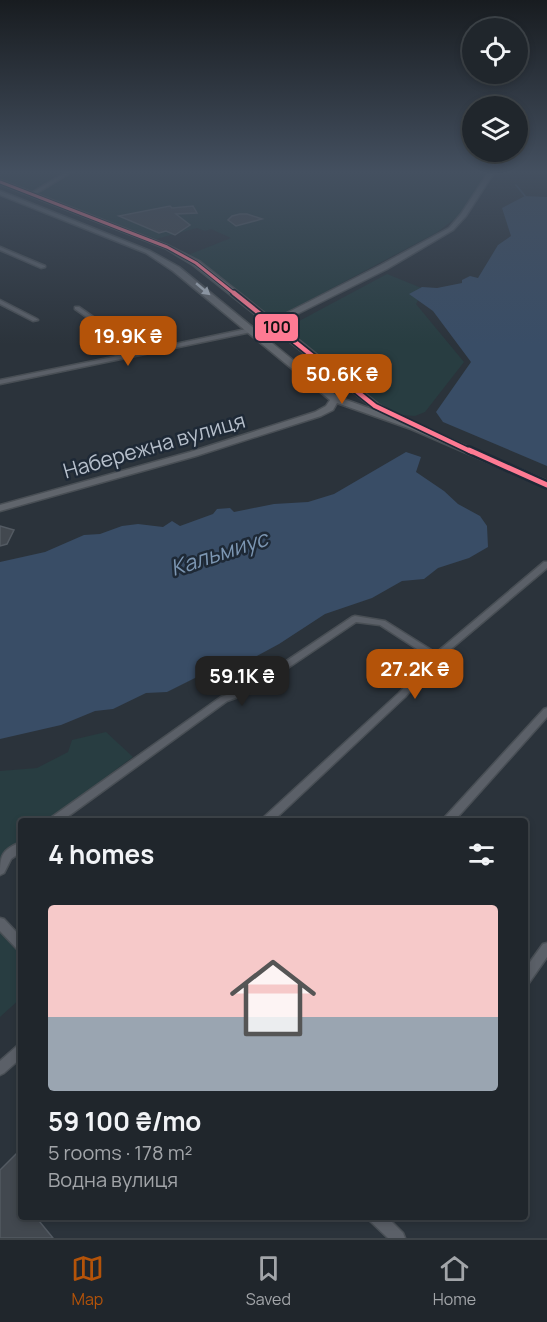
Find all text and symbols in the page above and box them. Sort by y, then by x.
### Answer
map controls [462,18,528,162]
button: locate [462,18,528,84]
button: layers [462,96,528,162]
one-way arrow [195,283,211,296]
line badge: 100 [254,313,299,342]
pin: 19.9K ₴ [73,316,183,367]
text: 100 [263,316,291,338]
text: 19.9K ₴ [94,322,162,349]
pin: 50.6K ₴ [287,354,397,405]
text: 50.6K ₴ [306,360,378,387]
street label: Набережна вулиця [60,406,248,484]
water label: Кальмиус [166,523,273,583]
pin: 27.2K ₴ [360,649,470,700]
text: 27.2K ₴ [380,655,450,682]
pin: 59.1K ₴ [187,656,297,707]
text: 59.1K ₴ [209,662,275,689]
text: 4 homes [48,836,154,872]
icon: filters [465,838,498,871]
icon: home [219,944,327,1052]
text: 59 100 ₴/mo [48,1103,201,1139]
text: 5 rooms · 178 m² [48,1139,193,1166]
text: Водна вулиця [48,1166,178,1193]
tab: Map [71,1252,104,1310]
tab: Saved [246,1252,291,1310]
tab: Home [433,1252,476,1310]

